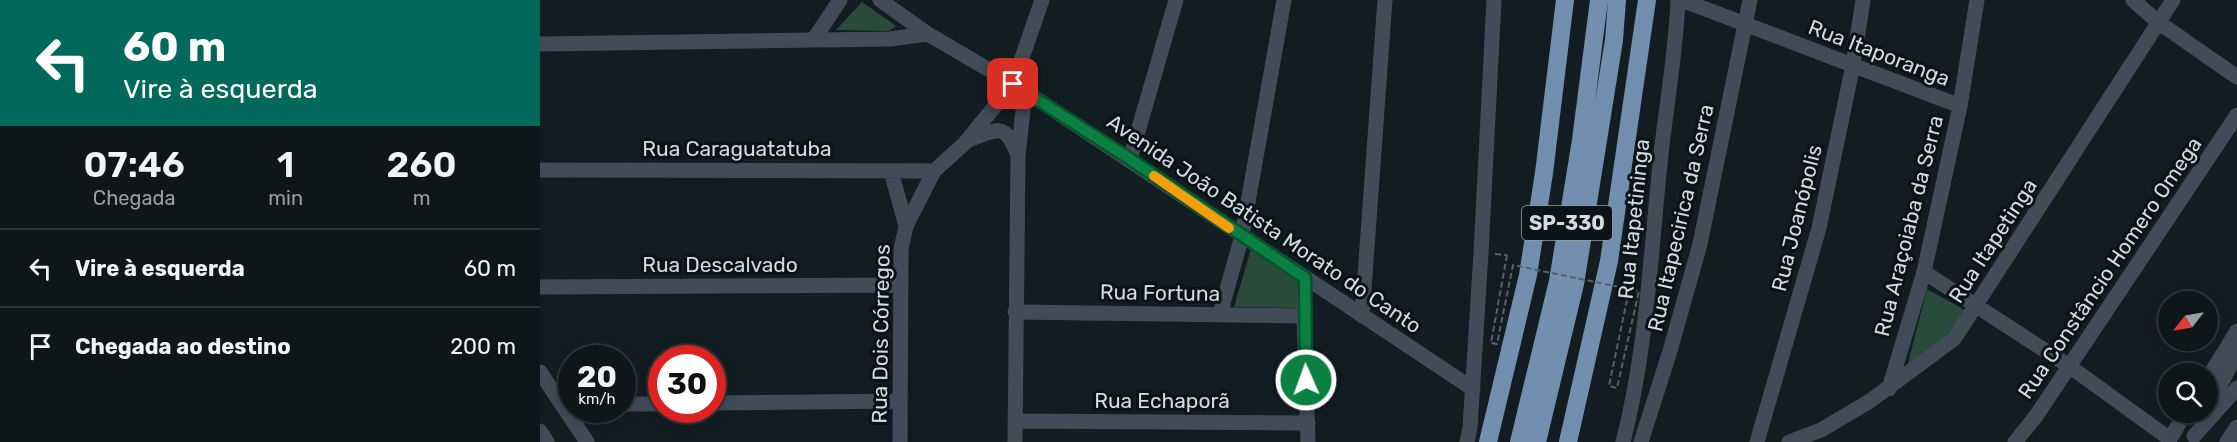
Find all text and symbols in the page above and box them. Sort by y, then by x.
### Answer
street label: Rua Itaporanga [1805,14,1953,91]
text: 60 m [123,22,226,72]
icon: left [24,24,102,102]
pin [987,58,1038,109]
icon: arrive [996,67,1029,100]
text: Vire à esquerda [123,73,318,105]
street label: Rua Itapecirica da Serra [1642,102,1719,334]
street label: Avenida João Batista Morato do Canto [1102,109,1426,338]
street label: Rua Araçoiaba da Serra [1869,113,1948,339]
street label: Rua Constâncio Homero Omega [2012,132,2207,403]
street label: Rua Caraguatatuba [642,136,832,161]
street label: Rua Itapetininga [1613,138,1654,300]
street label: Rua Joanópolis [1766,142,1827,294]
text: 07:46 [84,143,185,186]
text: 1 [277,143,294,186]
text: 260 [387,143,456,186]
street label: Rua Itapetinga [1943,174,2042,308]
text: Chegada [93,186,175,210]
text: min [268,186,303,210]
text: m [413,186,430,210]
road number: SP-330 [1522,206,1612,240]
street label: Rua Dois Córregos [866,244,895,424]
icon: left [24,252,57,285]
street label: Rua Descalvado [642,252,798,277]
text: Vire à esquerda [75,255,245,282]
text: 60 m [464,255,516,282]
street label: Rua Fortuna [1100,279,1220,306]
north arrow [2158,291,2218,351]
map controls [2158,291,2218,423]
icon: arrive [24,330,57,363]
text: Chegada ao destino [75,333,291,360]
text: 200 m [450,333,516,360]
speed limit sign: 30 [648,345,726,423]
position arrow [1274,348,1338,412]
text: 20 [577,359,617,395]
button: search [2158,363,2218,423]
street label: Rua Echaporã [1094,388,1230,413]
text: km/h [578,390,616,408]

